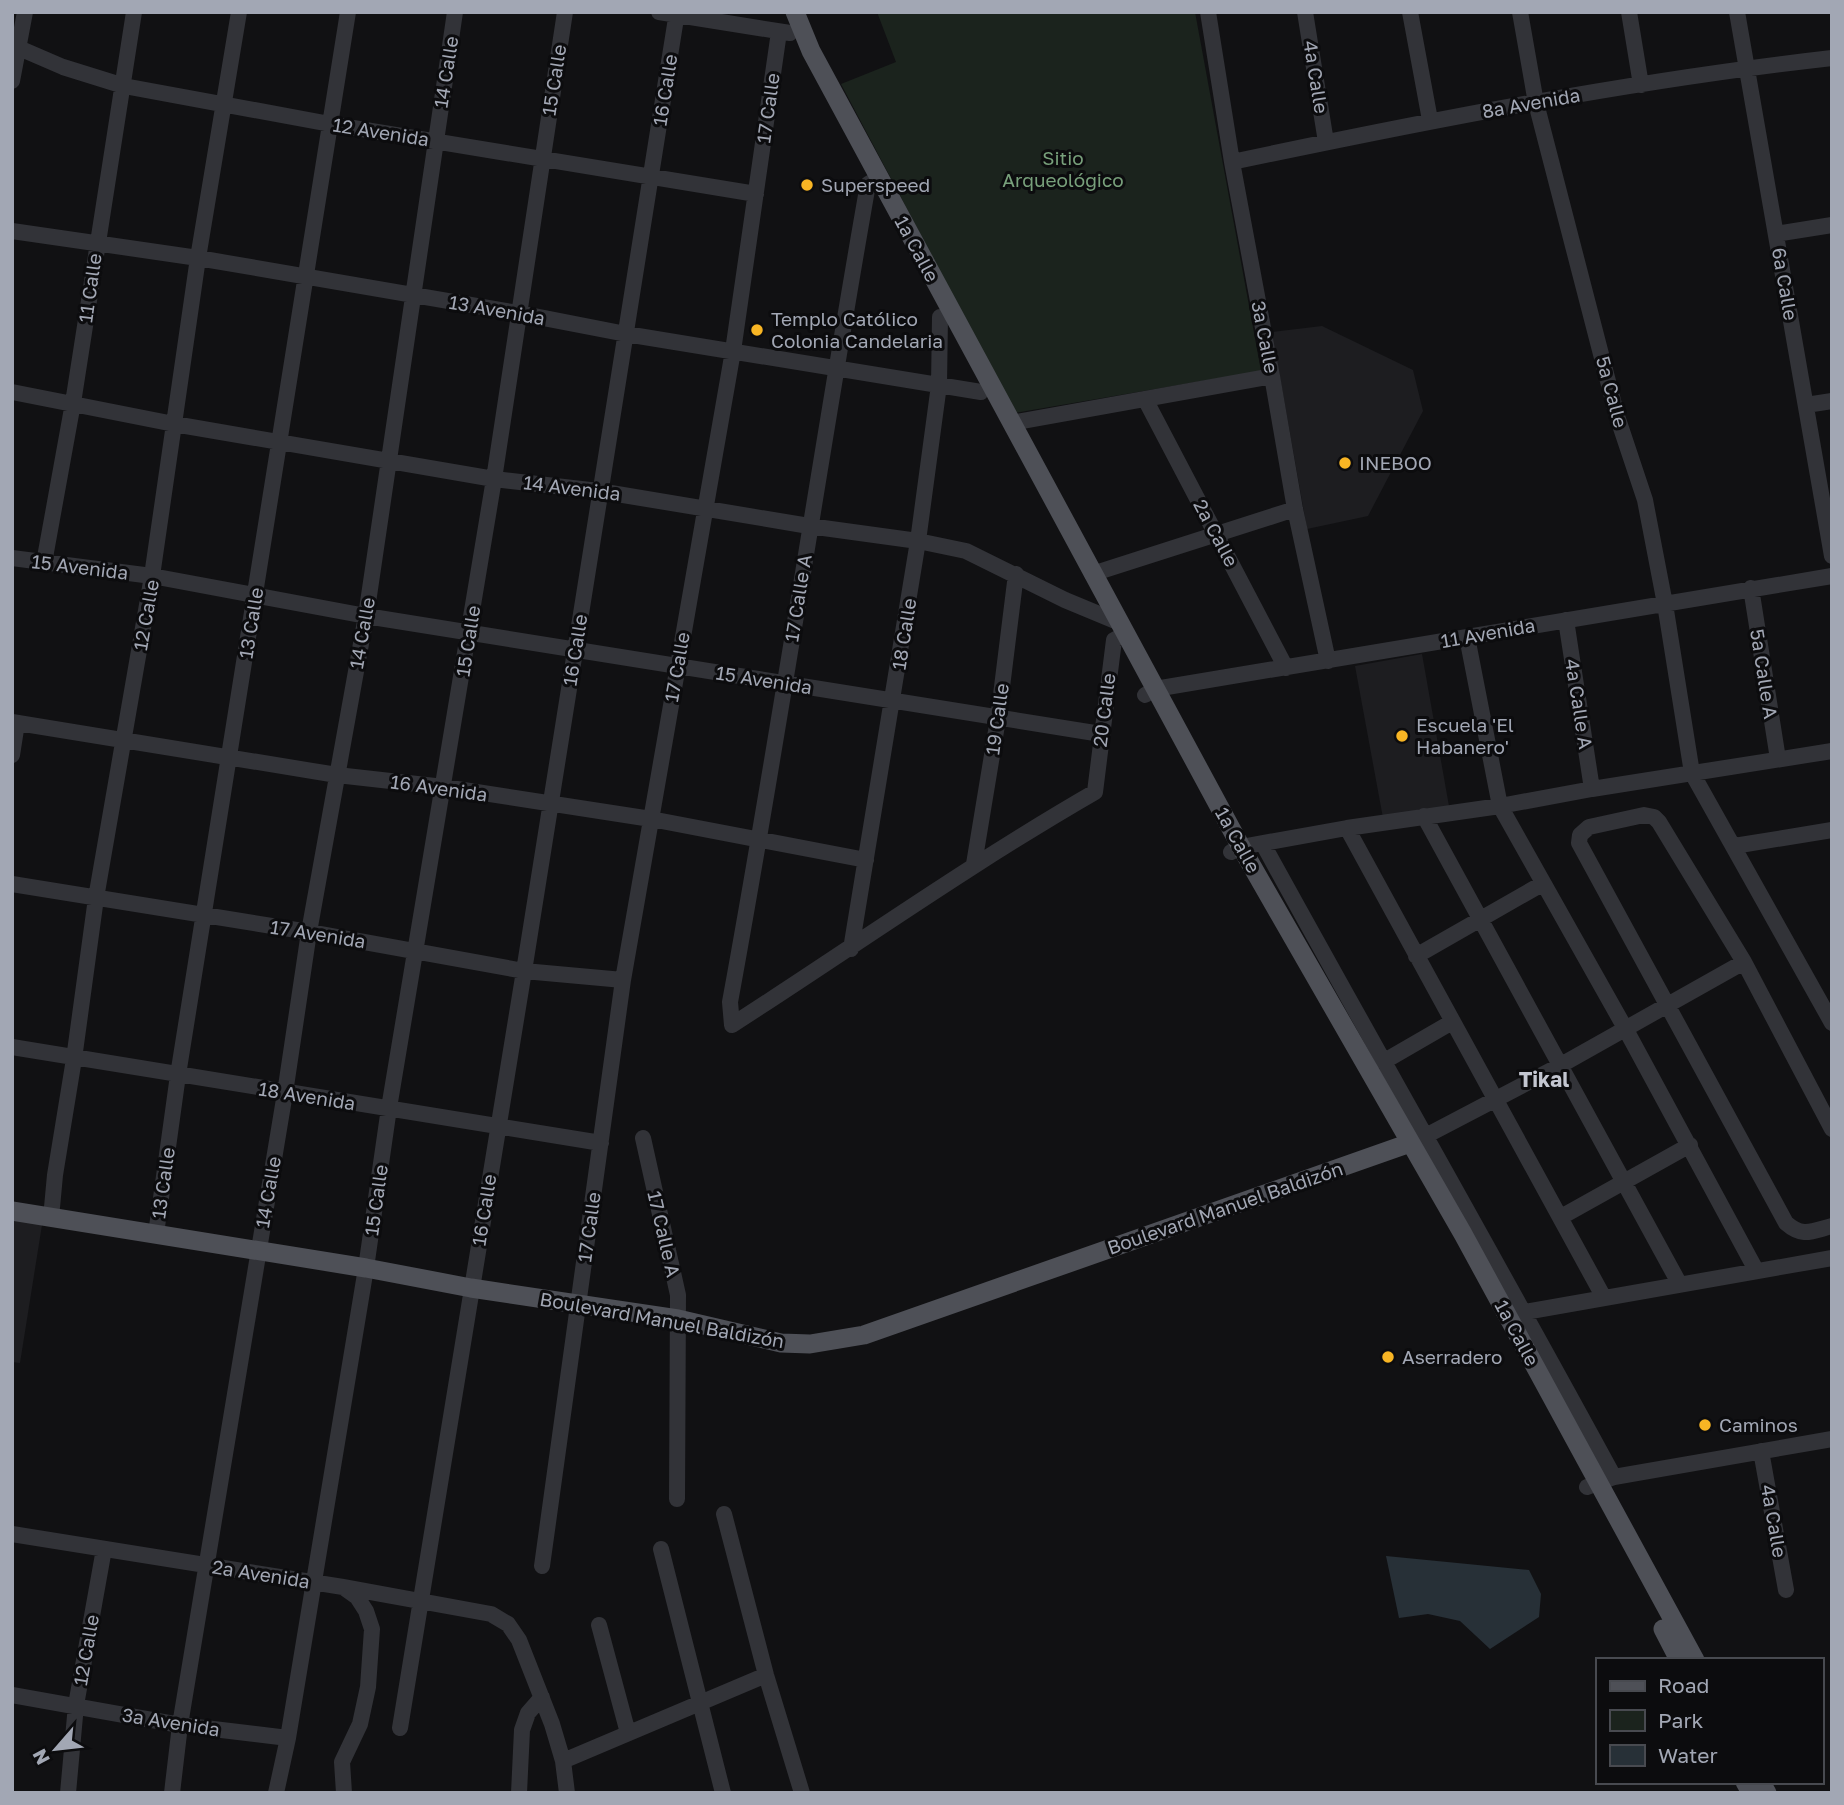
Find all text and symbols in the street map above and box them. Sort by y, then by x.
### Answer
street label: 14 Calle [429,34,463,109]
street label: 4a Calle [1299,39,1334,115]
street label: 15 Calle [537,43,570,117]
street label: 16 Calle [648,53,682,127]
street label: 17 Calle [751,71,784,145]
street label: 8a Avenida [1480,83,1582,122]
street label: 12 Avenida [331,113,431,150]
park label: Sitio Arqueológico [1002,146,1124,191]
place label: Superspeed [821,173,930,196]
marker: Superspeed [799,177,815,193]
street label: 1a Calle [891,212,944,286]
street label: 6a Calle [1768,246,1803,322]
street label: 11 Calle [73,252,106,324]
street label: 13 Avenida [447,290,547,329]
street label: 3a Calle [1247,299,1284,375]
place label: Templo Católico Colonia Candelaria [771,307,943,352]
marker: Templo Católico Colonia Candelaria [749,322,765,338]
street label: 5a Calle [1592,354,1633,430]
place label: INEBOO [1359,451,1432,474]
marker: INEBOO [1337,455,1353,471]
street label: 14 Avenida [522,470,622,505]
street label: 2a Calle [1189,495,1244,570]
street label: 15 Avenida [30,549,130,584]
street label: 17 Calle A [779,552,816,643]
street label: 12 Calle [128,578,163,652]
street label: 13 Calle [234,586,267,660]
street label: 14 Calle [344,595,379,670]
street label: 18 Calle [887,596,921,671]
street label: 15 Calle [451,604,484,678]
street label: 16 Calle [558,613,592,687]
street label: 11 Avenida [1439,613,1537,652]
street label: 5a Calle A [1746,627,1783,721]
street label: 17 Calle [659,630,694,704]
street label: 4a Calle A [1561,657,1598,751]
street label: 15 Avenida [714,661,814,698]
street label: 20 Calle [1088,672,1119,748]
street label: 19 Calle [980,682,1013,756]
place label: Escuela 'El Habanero' [1416,713,1514,758]
marker: Escuela 'El Habanero' [1394,728,1410,744]
street label: 16 Avenida [389,769,489,806]
street label: 1a Calle [1211,803,1266,877]
street label: 17 Avenida [269,915,367,952]
district label: Tikal [1519,1066,1569,1092]
street label: 18 Avenida [257,1077,357,1115]
street label: 13 Calle [146,1146,179,1220]
street label: 14 Calle [250,1154,285,1229]
street label: Boulevard Manuel Baldizón [1104,1156,1346,1259]
street label: 15 Calle [359,1163,392,1237]
street label: 16 Calle [467,1173,501,1247]
street label: 17 Calle A [643,1188,686,1280]
street label: 17 Calle [572,1190,605,1264]
street label: Boulevard Manuel Baldizón [538,1287,786,1352]
street label: 1a Calle [1491,1296,1544,1370]
place label: Aserradero [1402,1345,1502,1368]
marker: Aserradero [1380,1349,1396,1365]
place label: Caminos [1719,1413,1798,1436]
marker: Caminos [1697,1417,1713,1433]
street label: 4a Calle [1757,1483,1792,1559]
street label: 2a Avenida [211,1554,312,1593]
street label: 12 Calle [68,1613,103,1687]
legend [1596,1658,1823,1784]
text: Road [1658,1672,1709,1698]
street label: 3a Avenida [121,1702,222,1741]
text: Park [1658,1707,1704,1733]
north arrow [21,1714,91,1784]
text: Water [1658,1742,1718,1768]
text: N [27,1745,54,1769]

